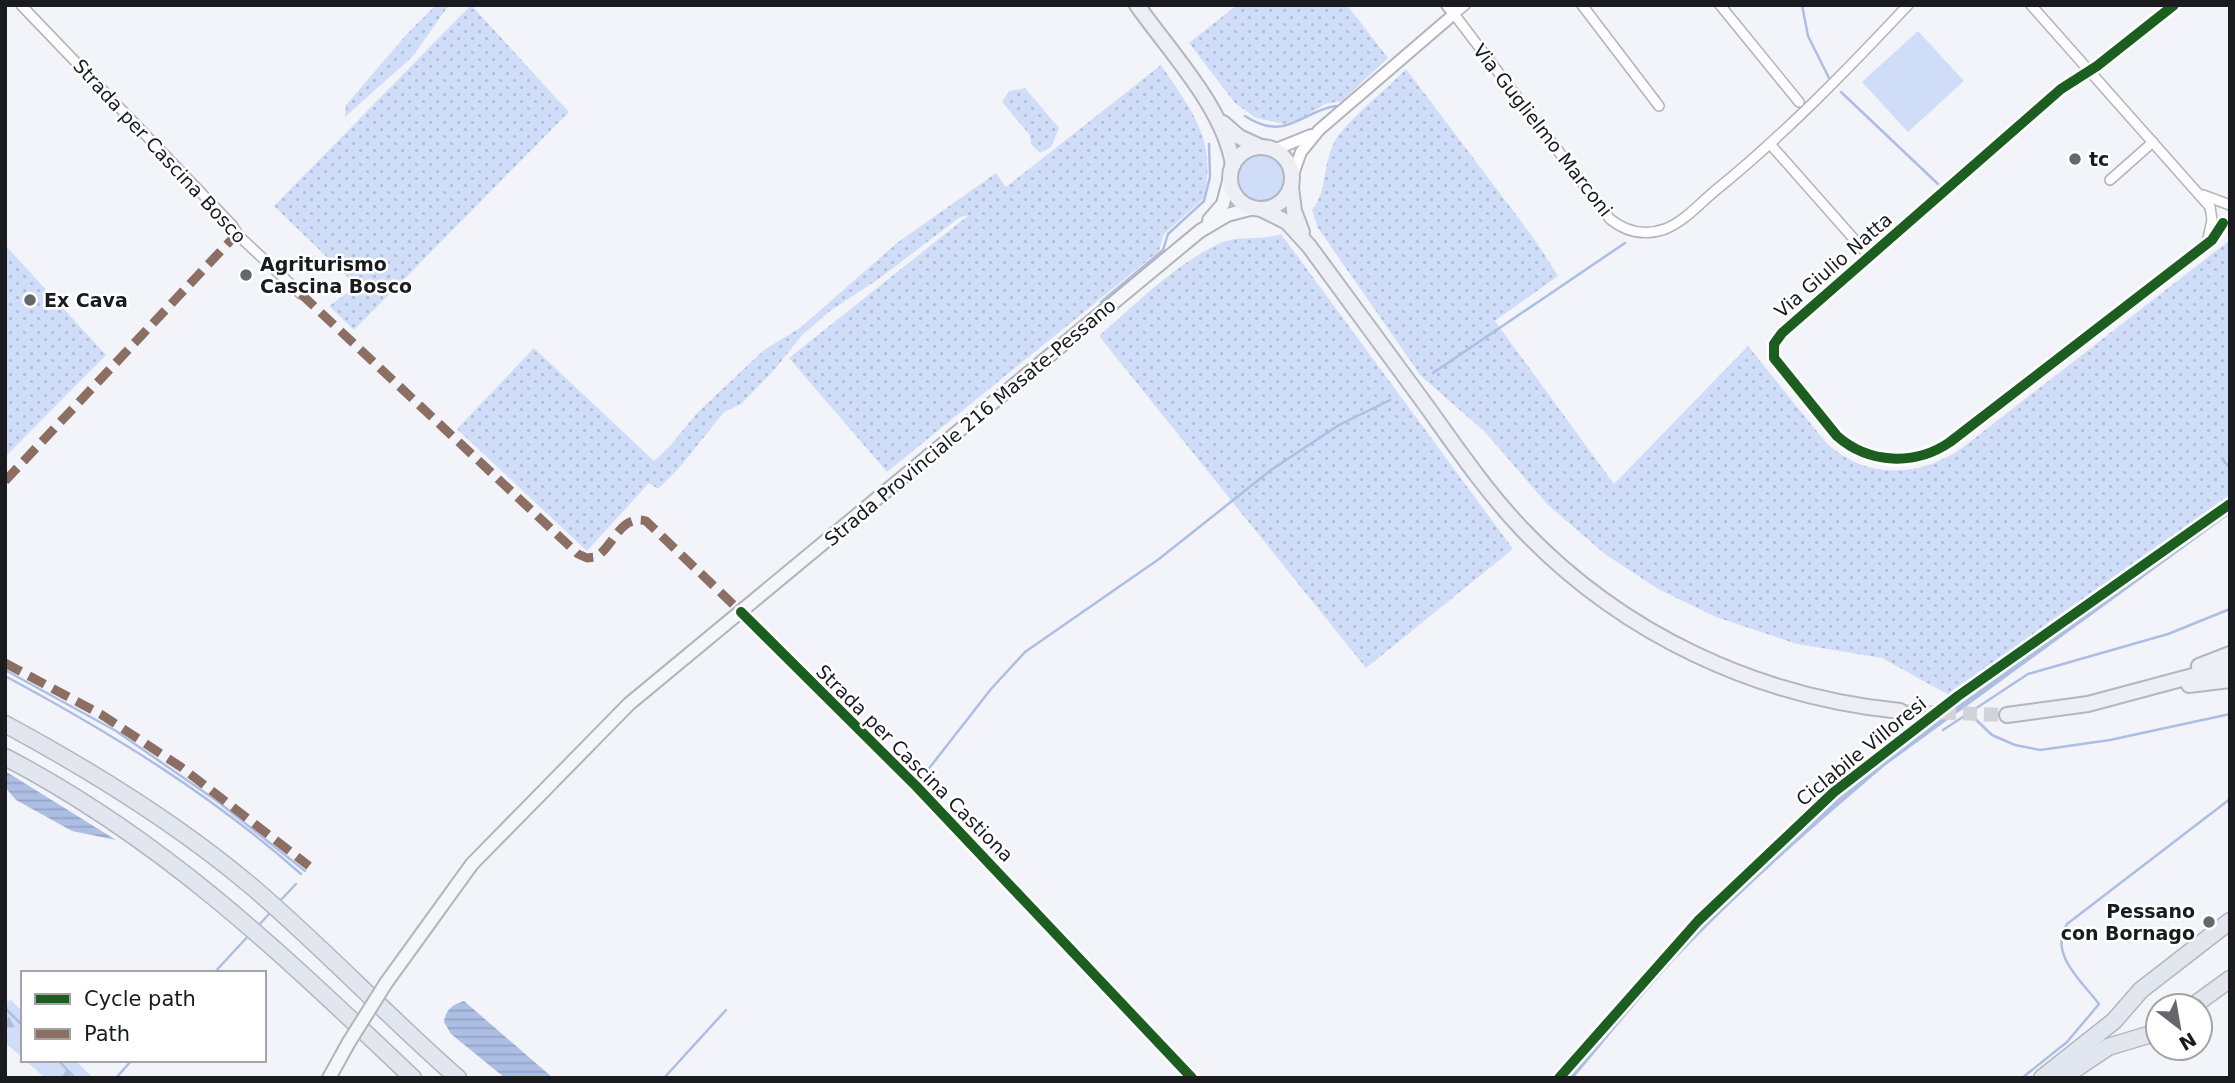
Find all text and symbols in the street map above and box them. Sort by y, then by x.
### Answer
street label: Via Guglielmo Marconi [1469,39,1617,221]
street label: Strada per Cascina Bosco [69,55,251,247]
place label: tc [2089,148,2109,170]
marker: tc [2067,151,2083,167]
street label: Via Giulio Natta [1770,208,1896,322]
place label: Agriturismo Cascina Bosco [260,253,412,297]
marker: Agriturismo Cascina Bosco [238,267,254,283]
place label: Ex Cava [44,289,128,311]
marker: Ex Cava [22,292,38,308]
street label: Strada Provinciale 216 Masate-Pessano [820,294,1120,550]
street label: Strada per Cascina Castiona [812,660,1018,866]
street label: Ciclabile Villoresi [1792,692,1930,810]
place label: Pessano con Bornago [2061,900,2195,944]
marker: Pessano con Bornago [2201,914,2217,930]
legend [21,971,266,1062]
text: Cycle path [84,987,196,1011]
north arrow [2144,992,2214,1062]
text: Path [84,1022,130,1046]
text: N [2175,1028,2200,1055]

